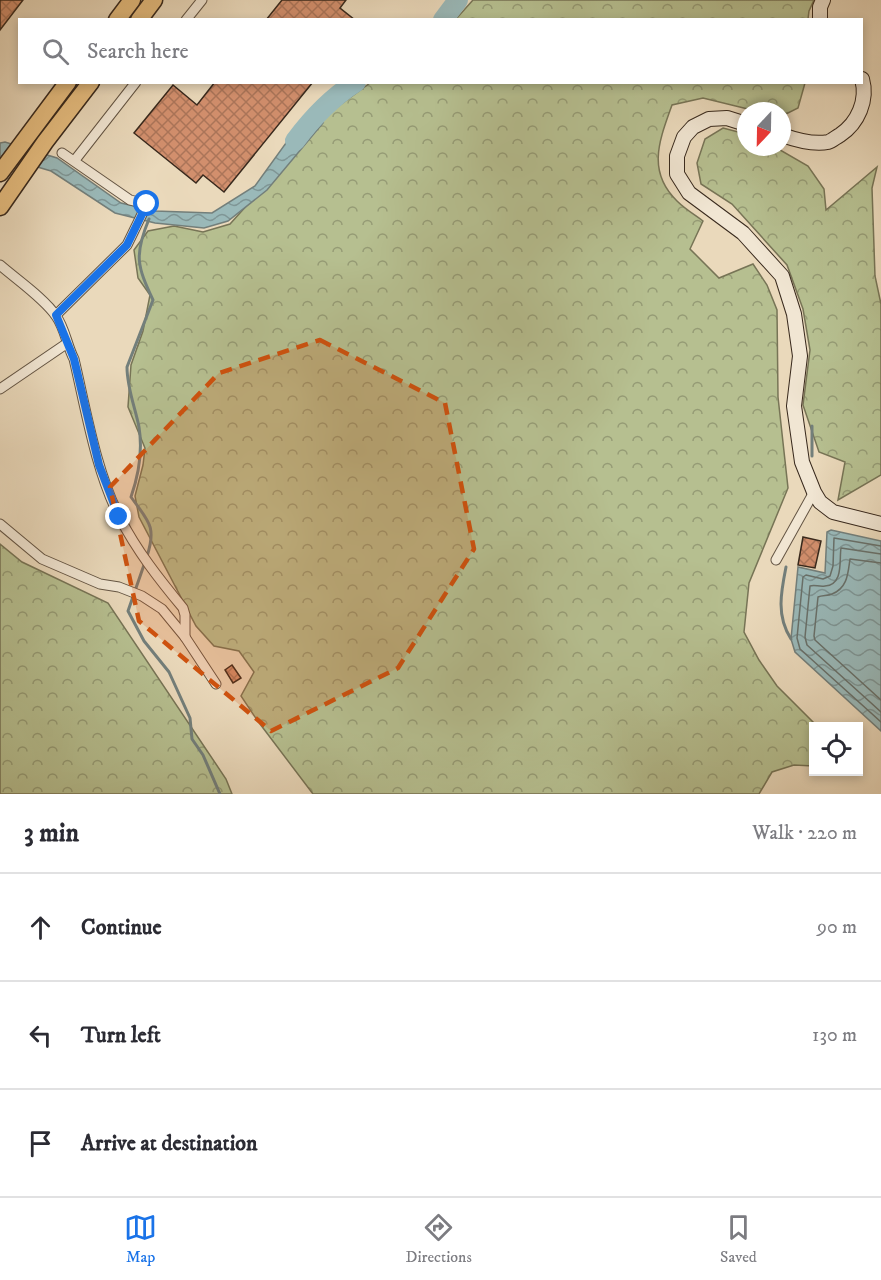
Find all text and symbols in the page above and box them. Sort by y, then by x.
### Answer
search box [18,18,863,84]
icon: search [39,35,72,68]
text: Search here [87,38,189,65]
north arrow [737,102,791,156]
route start [133,190,159,216]
route end [105,503,131,529]
map controls [809,722,863,776]
button: locate [809,722,863,776]
text: 3 min [24,817,79,850]
text: Walk · 220 m [752,821,857,846]
icon: ahead [24,911,57,944]
text: Continue [81,914,162,941]
text: 90 m [817,915,857,940]
icon: left [24,1019,57,1052]
text: Turn left [81,1022,161,1049]
text: 130 m [812,1023,857,1048]
icon: arrive [24,1127,57,1160]
text: Arrive at destination [81,1130,258,1157]
tab: Map [124,1211,157,1267]
tab: Directions [405,1211,472,1267]
tab: Saved [720,1211,757,1267]

